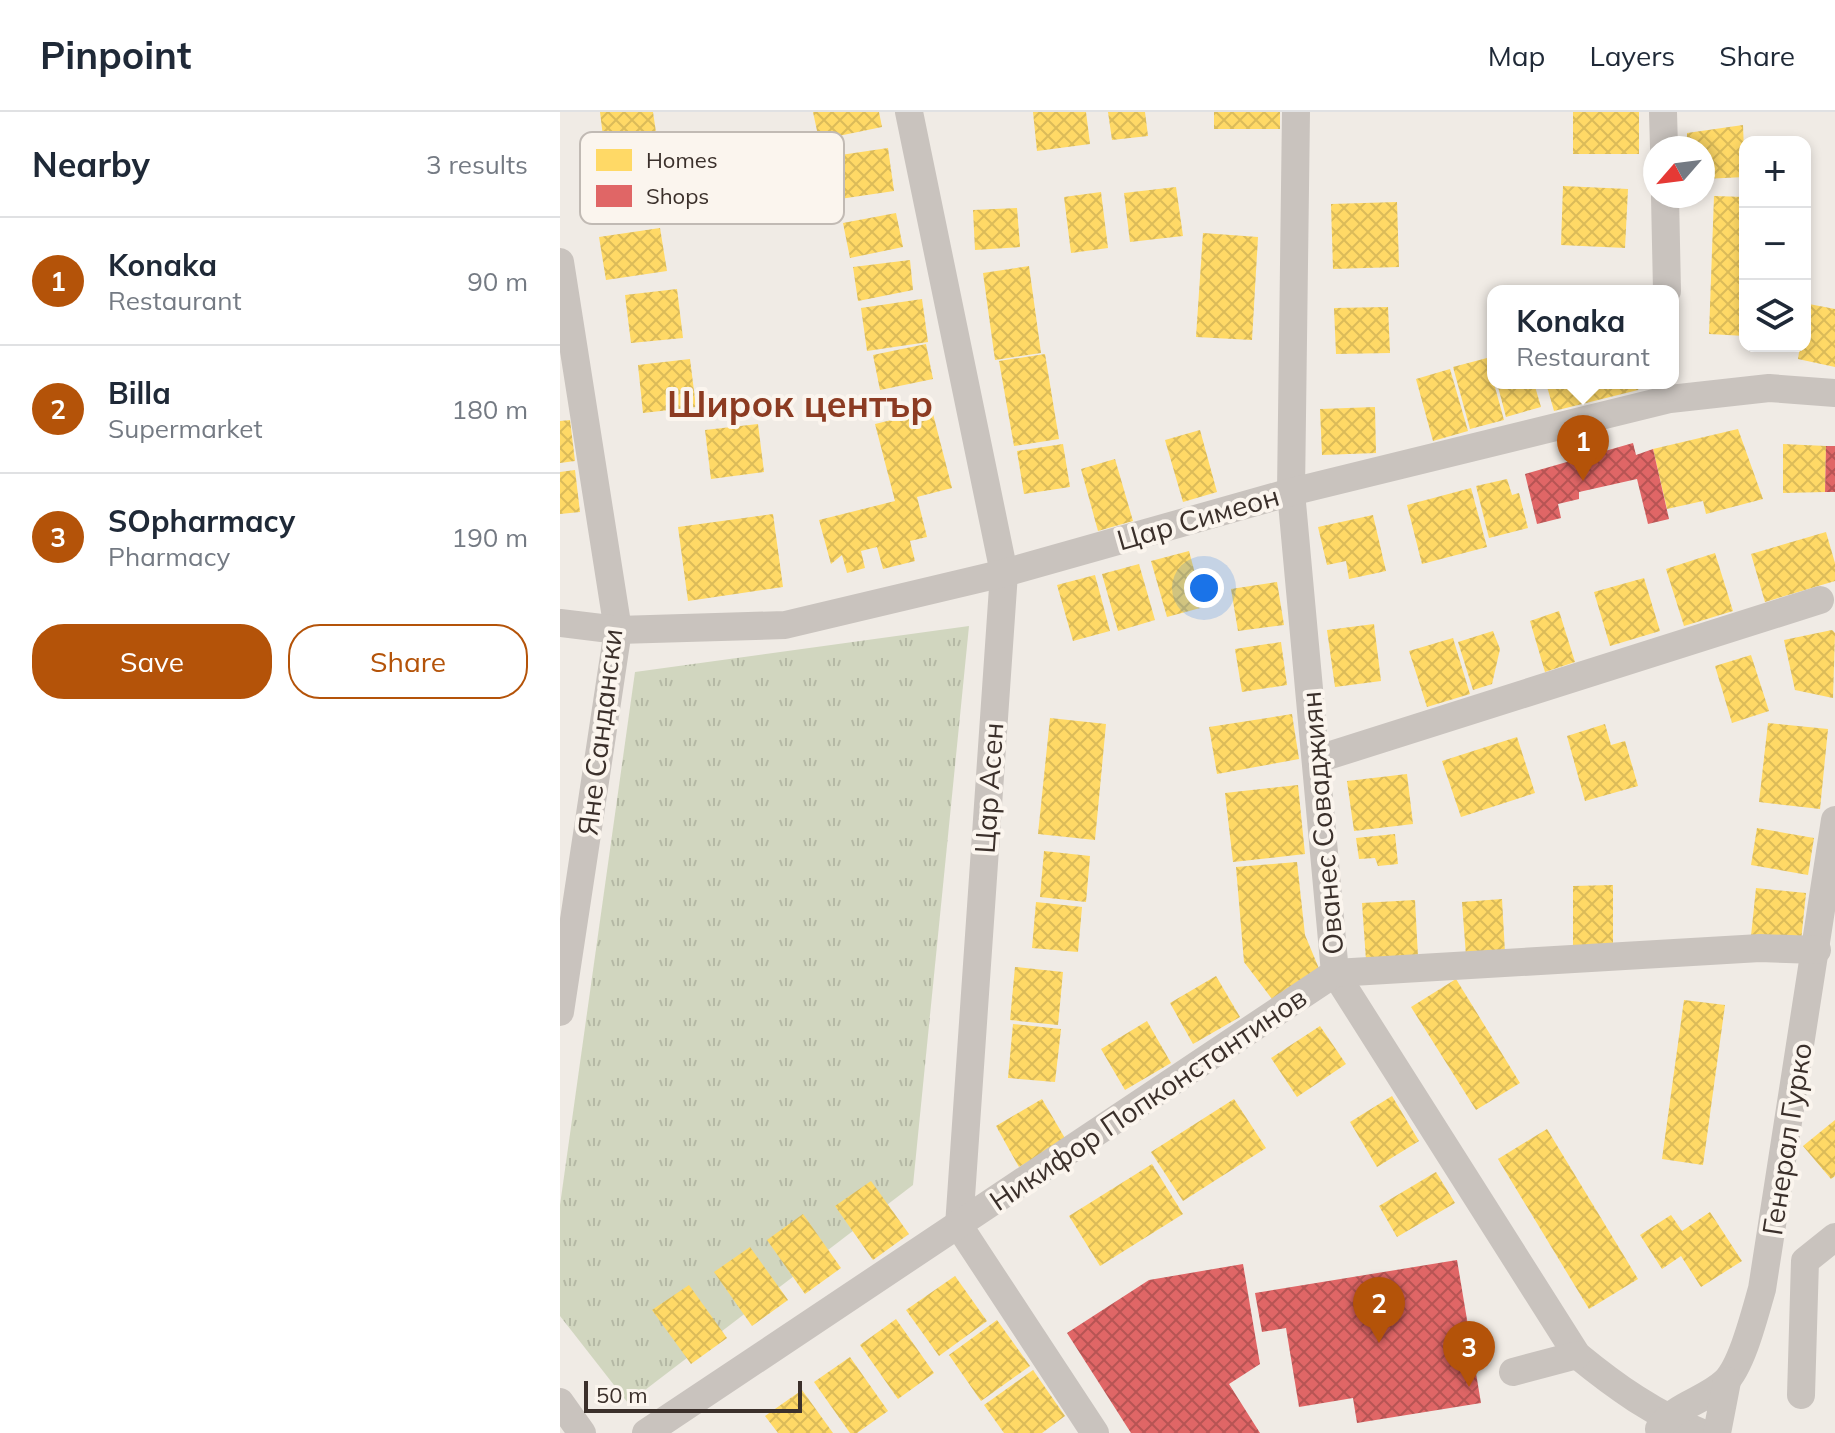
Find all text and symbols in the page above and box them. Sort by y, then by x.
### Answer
text: Pinpoint [40,31,191,79]
text: Map [1488,38,1545,73]
text: Layers [1589,38,1675,73]
text: Share [1719,38,1795,73]
legend [580,132,844,224]
north arrow [1643,136,1715,208]
map controls [1739,136,1811,352]
button: + [1739,136,1811,208]
text: Nearby [32,143,150,186]
text: Homes [646,146,718,174]
text: 3 results [426,148,528,181]
text: Shops [646,182,709,210]
button: − [1739,208,1811,280]
text: Konaka [108,246,217,284]
text: 1 [50,265,66,298]
text: 90 m [467,265,528,298]
button: layers [1739,280,1811,352]
text: Restaurant [108,284,242,317]
popup [1487,285,1679,389]
text: Konaka [1516,302,1625,340]
text: Restaurant [1516,340,1650,373]
text: Billa [108,374,171,412]
district label: Широк център [667,381,933,426]
text: 2 [50,393,66,426]
text: 180 m [452,393,528,426]
text: Supermarket [108,412,263,445]
pin: 1 [1557,415,1609,481]
street label: Цар Симеон [1113,478,1283,557]
text: SOpharmacy [108,502,295,540]
text: 3 [50,521,66,554]
text: 190 m [452,521,528,554]
text: Pharmacy [108,540,230,573]
your location [1184,568,1224,608]
button: Save [32,624,272,699]
button: Share [288,624,528,699]
street label: Яне Сандански [569,626,630,837]
street label: Ованес Соваджиян [1293,690,1350,956]
street label: Цар Асен [966,721,1011,855]
street label: Никифор Попконстантинов [983,979,1313,1218]
street label: Генерал Гурко [1754,1040,1819,1238]
pin: 2 [1353,1277,1405,1343]
pin: 3 [1443,1321,1495,1387]
scale bar [584,1377,802,1413]
text: 50 m [596,1381,647,1409]

